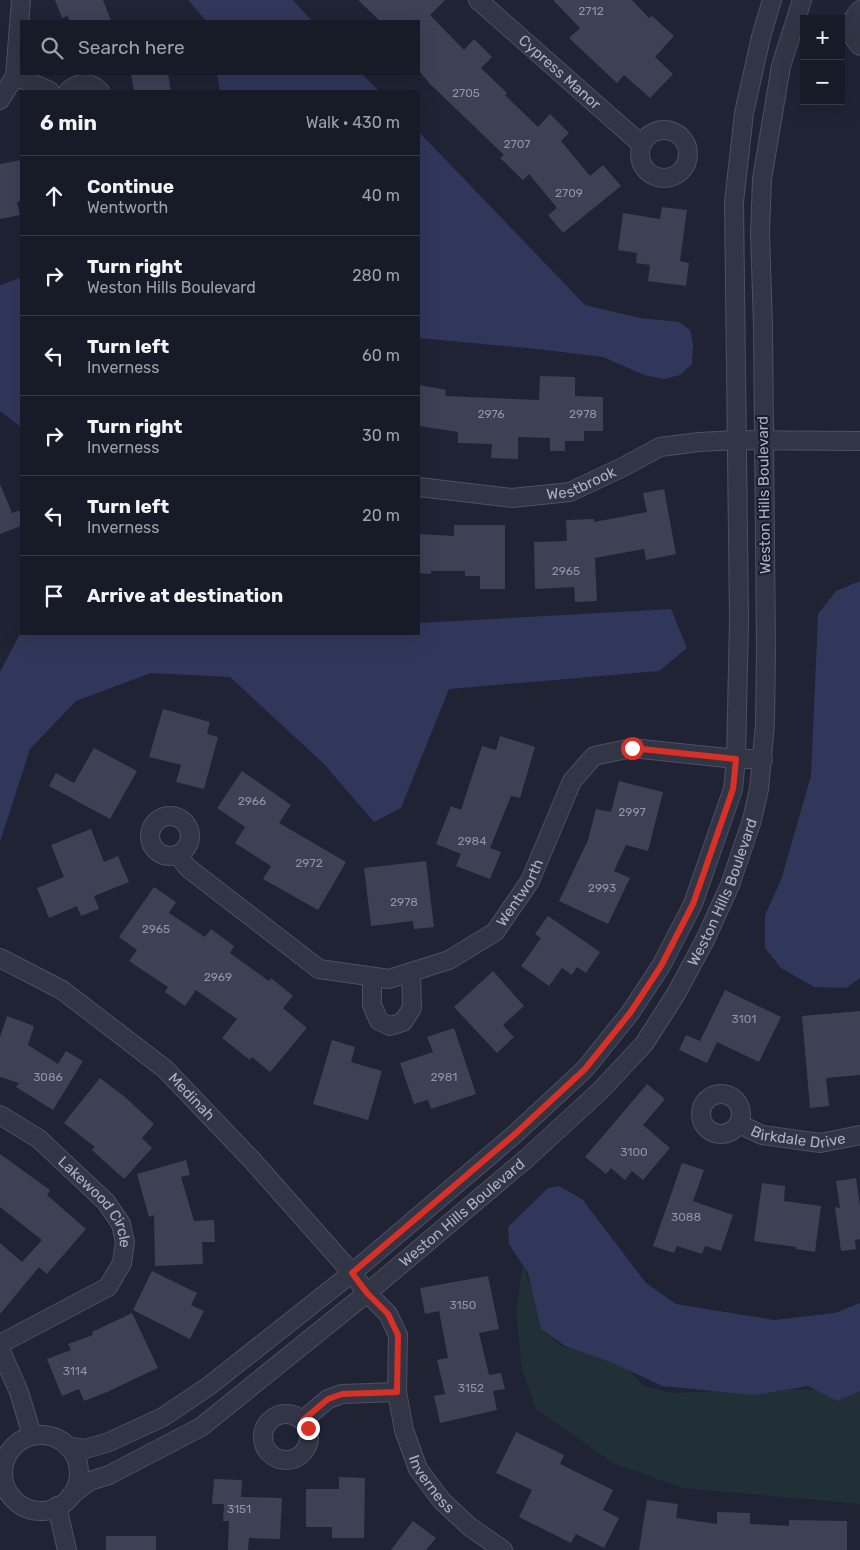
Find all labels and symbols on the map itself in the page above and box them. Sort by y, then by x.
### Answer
house number: 2712 [578,4,604,18]
street label: Cypress Manor [515,31,605,113]
house number: 2705 [452,86,480,100]
house number: 2707 [504,137,530,151]
house number: 2709 [555,186,583,200]
house number: 2976 [477,407,505,421]
house number: 2978 [569,407,597,421]
street label: Weston Hills Boulevard [754,416,774,574]
street label: Westbrook [546,463,619,503]
house number: 2965 [552,564,580,578]
route start [621,737,644,760]
house number: 2966 [238,794,266,808]
house number: 2997 [618,805,646,819]
street label: Weston Hills Boulevard [684,816,761,969]
house number: 2984 [457,834,487,848]
house number: 2972 [295,856,323,870]
street label: Wentworth [492,856,547,930]
house number: 2993 [588,881,616,895]
house number: 2978 [390,895,418,909]
house number: 2965 [142,922,170,936]
house number: 2969 [204,970,232,984]
house number: 3101 [732,1012,756,1026]
street label: Medinah [165,1069,219,1124]
house number: 3086 [33,1070,63,1084]
house number: 2981 [431,1070,457,1084]
street label: Birkdale Drive [748,1122,847,1152]
house number: 3100 [620,1145,648,1159]
street label: Lakewood Circle [54,1153,134,1249]
street label: Weston Hills Boulevard [396,1155,528,1271]
house number: 3088 [671,1210,701,1224]
house number: 3150 [450,1298,476,1312]
house number: 3114 [63,1364,88,1378]
house number: 3152 [458,1381,484,1395]
route end [297,1417,320,1440]
street label: Inverness [405,1452,458,1517]
house number: 3151 [227,1502,251,1516]

